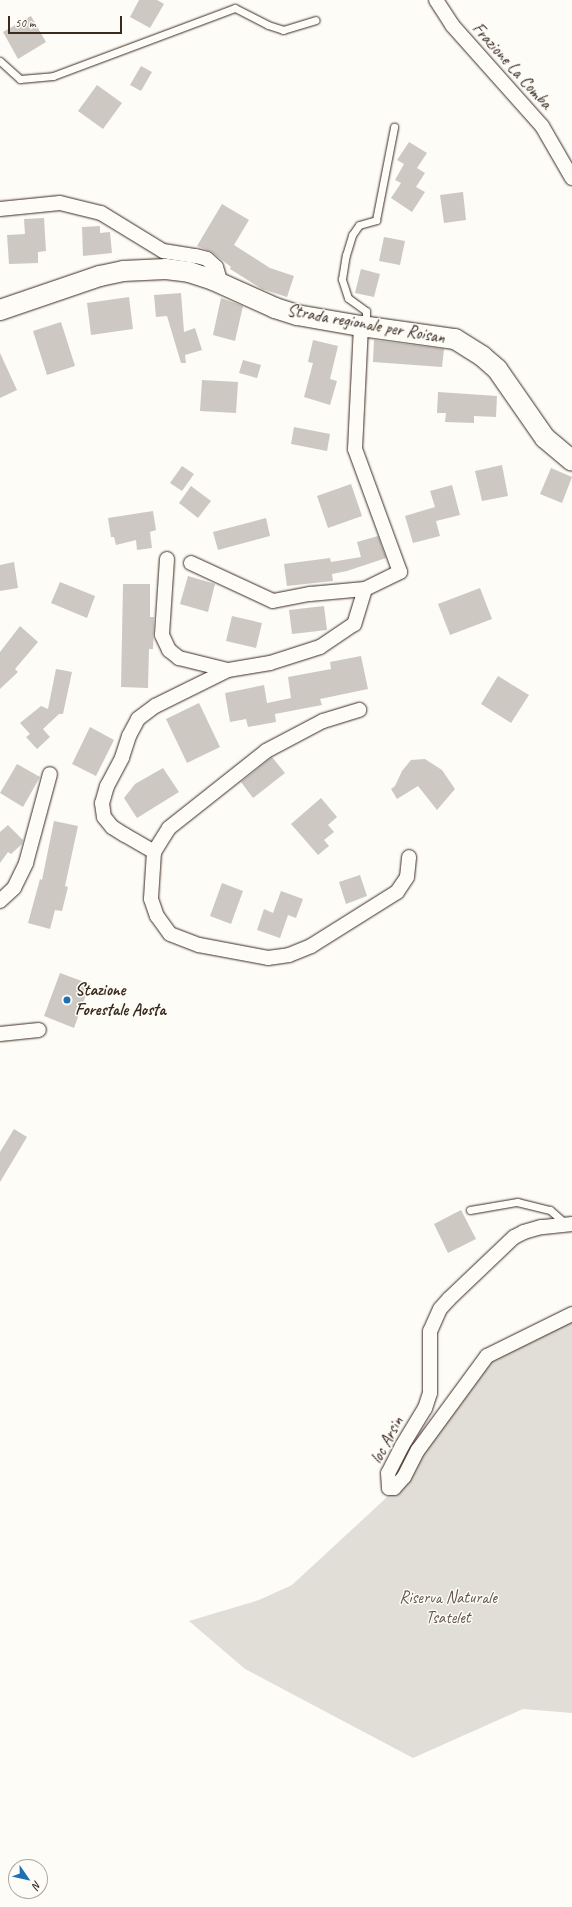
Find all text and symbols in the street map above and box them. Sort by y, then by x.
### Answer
scale bar [10,8,124,34]
text: 50 m [15,15,35,31]
street label: Frazione La Comba [468,19,556,113]
street label: Strada regionale per Roisan [285,300,447,348]
place label: Stazione Forestale Aosta [75,980,165,1020]
marker: Stazione Forestale Aosta [62,995,72,1005]
street label: loc Arsin [366,1413,408,1467]
park label: Riserva Naturale Tsatelet [399,1588,497,1628]
north arrow [8,1859,48,1899]
text: N [29,1878,45,1892]

